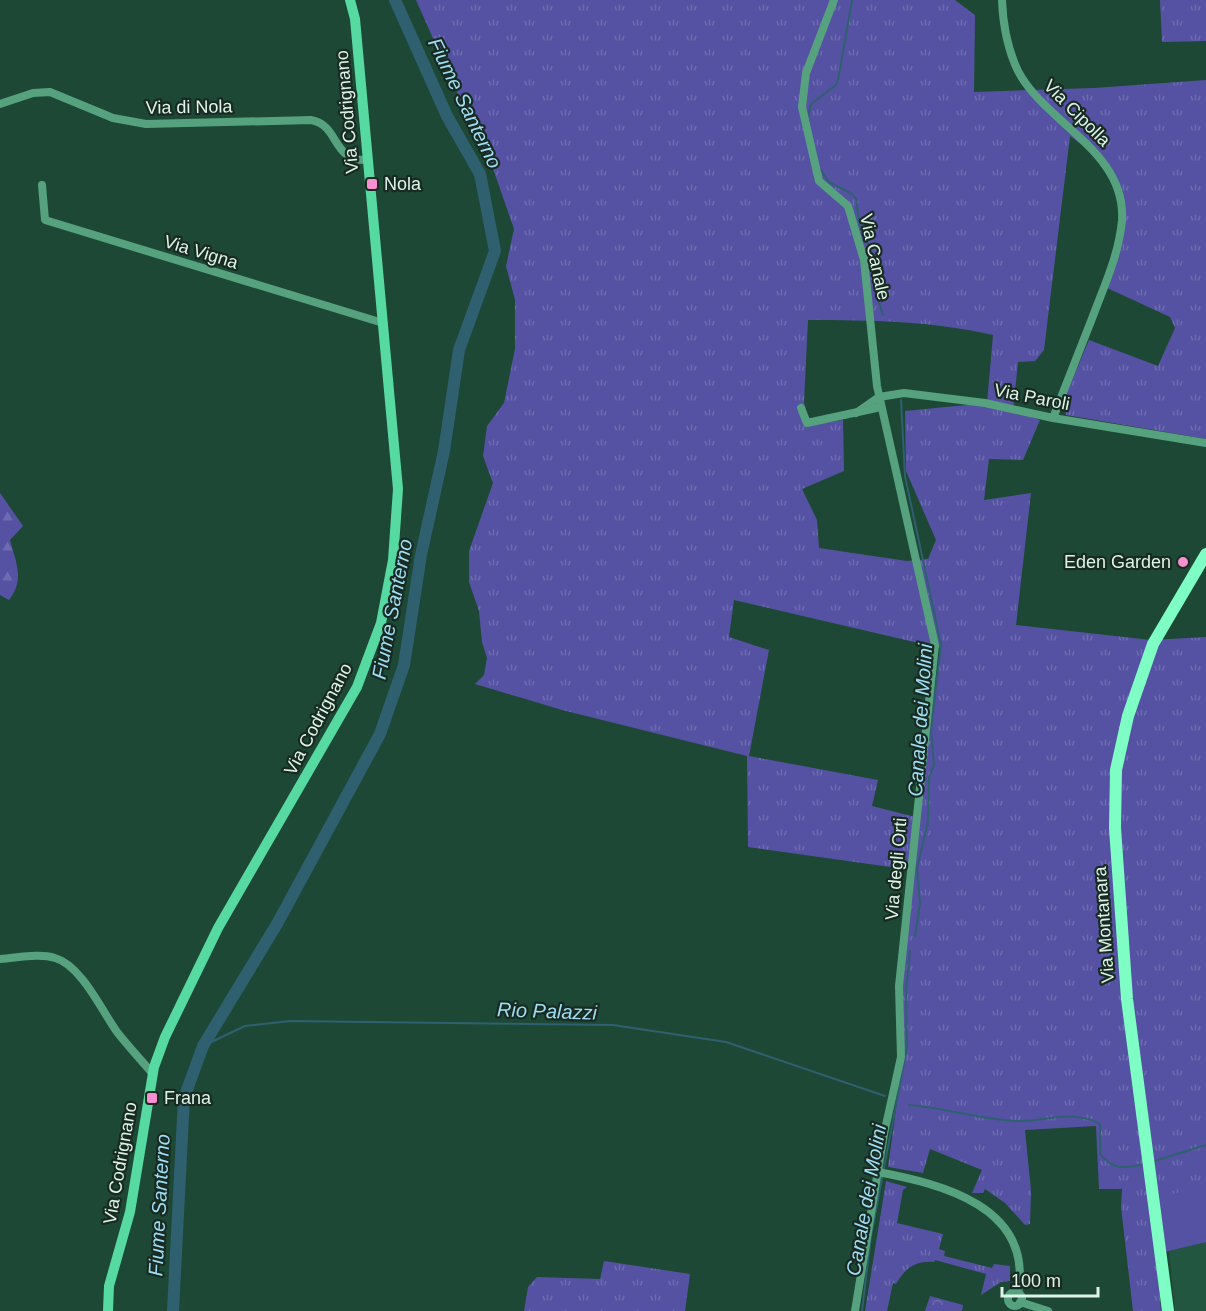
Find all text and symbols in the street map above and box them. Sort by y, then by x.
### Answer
water label: Fiume Santerno [424,34,506,172]
street label: Via Codrignano [332,49,362,175]
street label: Via Cipolla [1040,76,1115,151]
street label: Via di Nola [145,96,234,118]
place label: Nola [384,174,422,194]
marker: Nola [365,177,379,191]
street label: Via Canale [856,212,894,302]
street label: Via Vigna [162,231,241,273]
street label: Via Paroli [992,380,1072,414]
water label: Fiume Santerno [368,537,416,681]
place label: Eden Garden [1064,552,1171,572]
marker: Eden Garden [1176,555,1190,569]
water label: Canale dei Molini [904,642,936,797]
street label: Via Codrignano [280,660,356,778]
street label: Via degli Orti [882,817,910,921]
street label: Via Montanara [1090,865,1118,984]
water label: Rio Palazzi [497,998,598,1024]
place label: Frana [164,1088,212,1108]
marker: Frana [145,1091,159,1105]
street label: Via Codrignano [99,1100,141,1226]
water label: Canale dei Molini [842,1122,890,1277]
water label: Fiume Santerno [144,1133,174,1277]
scale bar [1002,1260,1098,1298]
text: 100 m [1011,1271,1061,1291]

